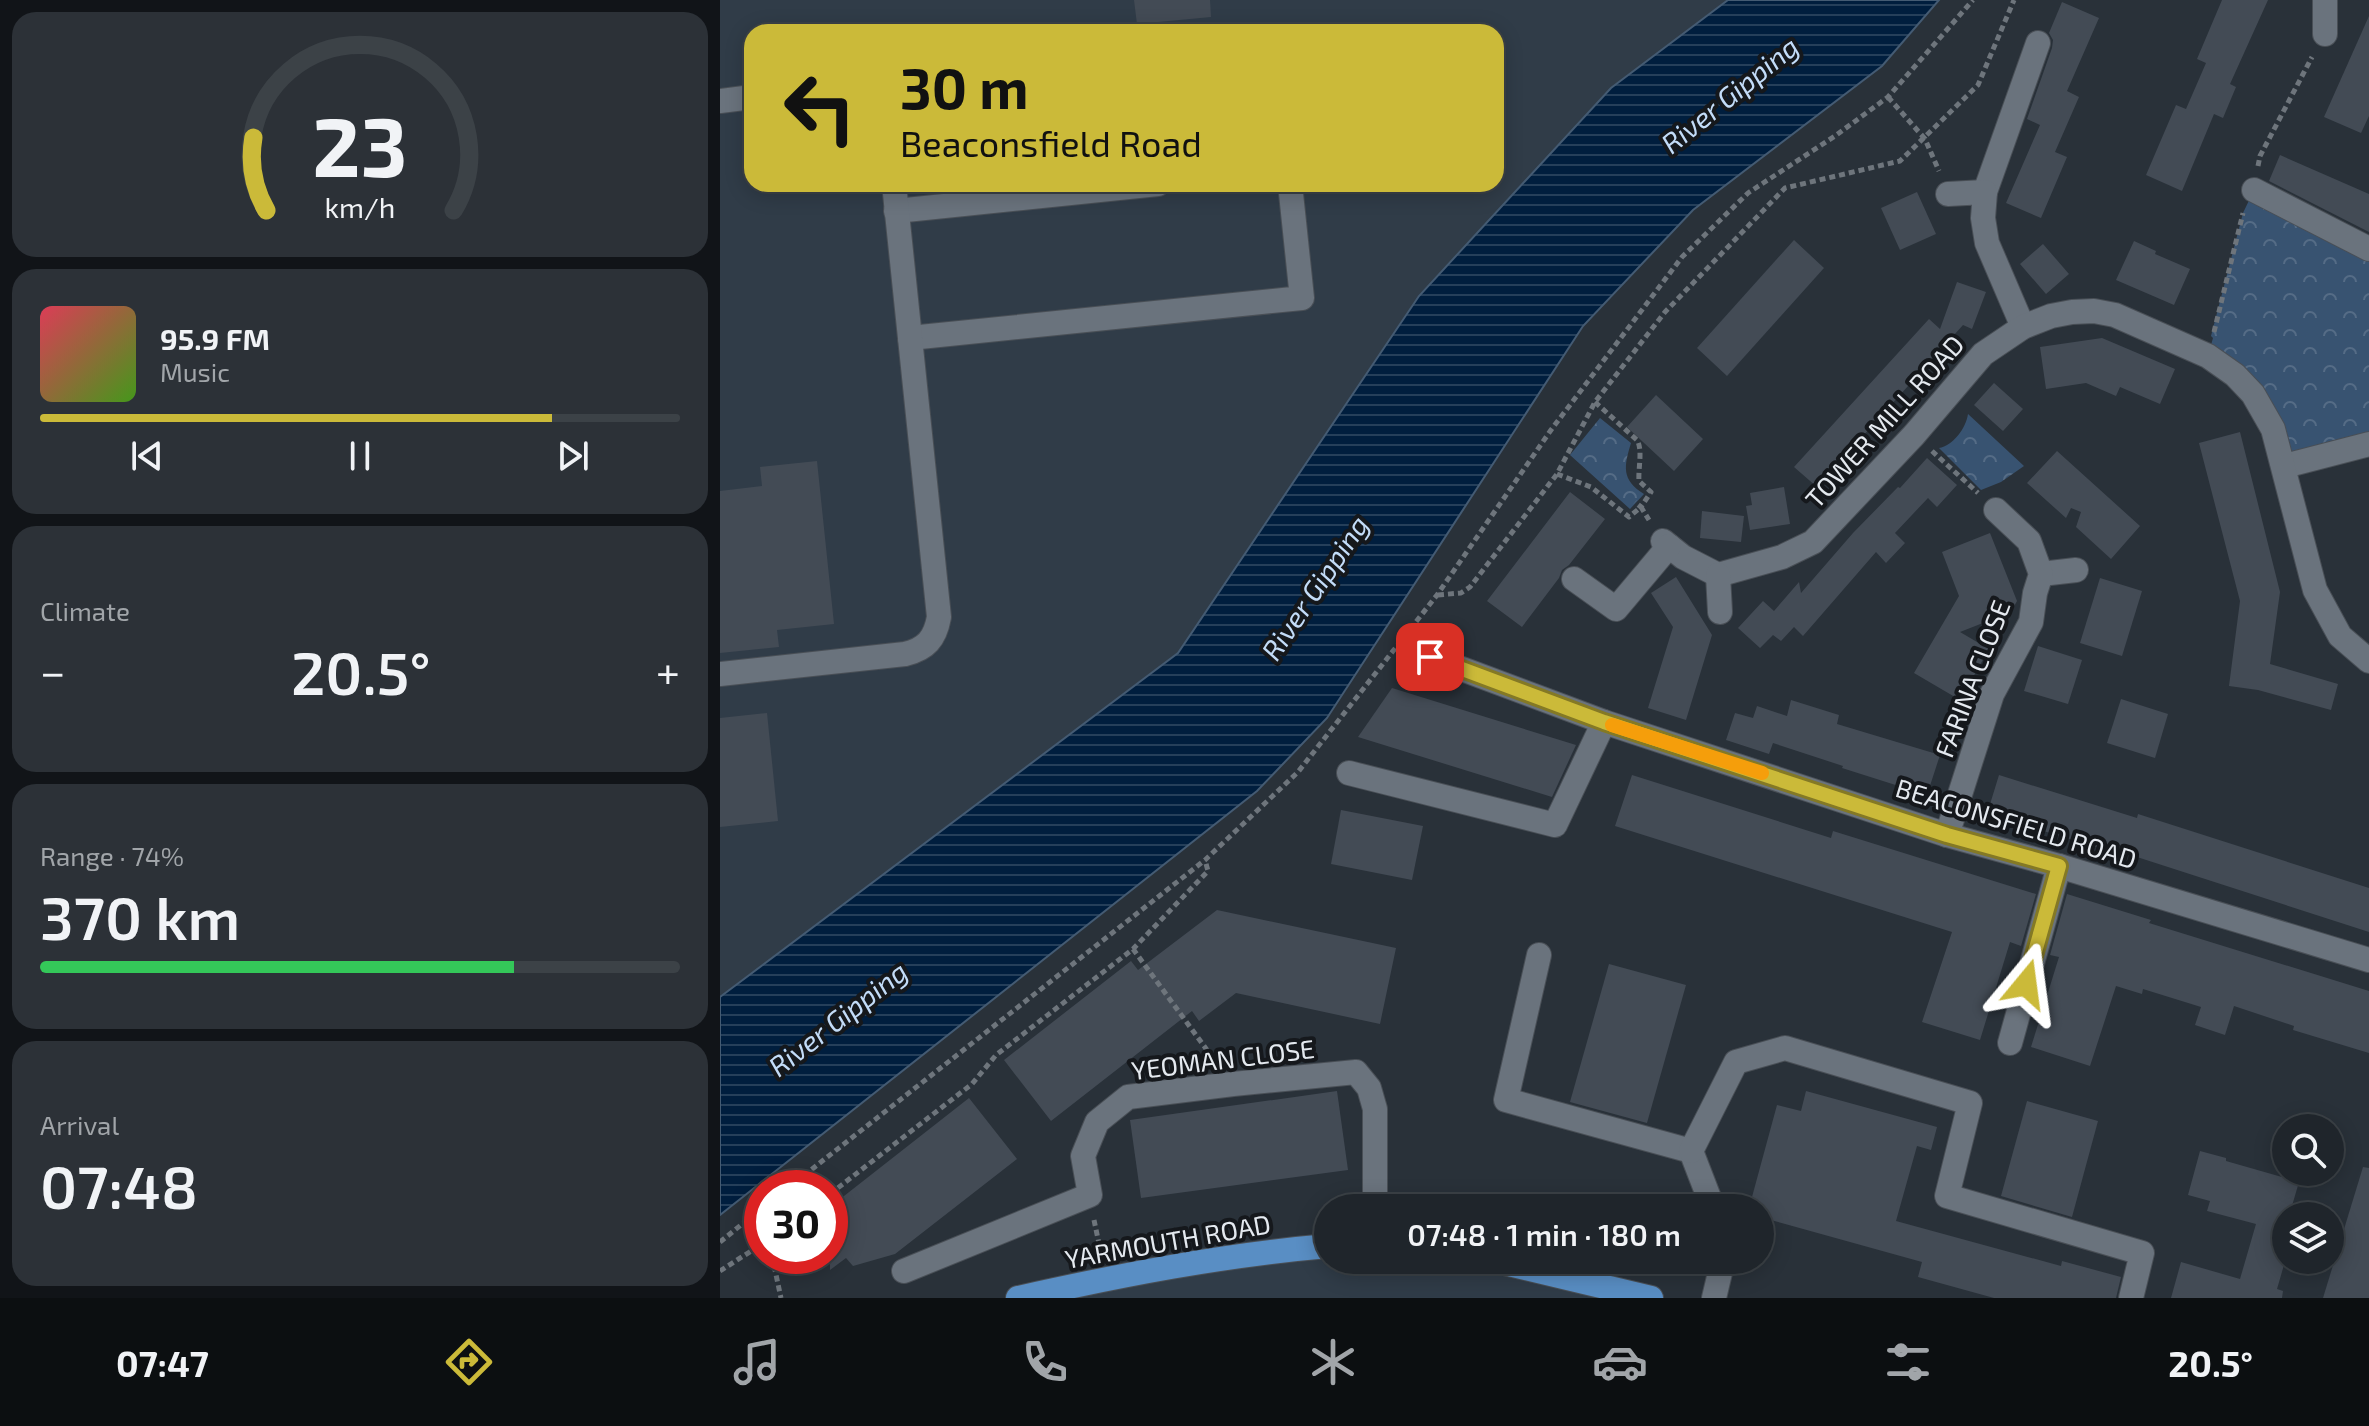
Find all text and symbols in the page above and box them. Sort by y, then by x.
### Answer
water label: River Gipping [1654,29,1805,160]
text: 30 m [900,53,1029,120]
icon: left [768,56,872,160]
text: 23 [312,93,408,193]
text: Beaconsfield Road [900,121,1202,164]
text: km/h [325,189,395,224]
text: 95.9 FM [160,320,270,356]
street label: TOWER MILL ROAD [1798,328,1970,514]
text: Music [160,356,230,387]
icon: previous [125,434,169,478]
icon: pause [338,434,382,478]
icon: next [551,434,595,478]
water label: River Gipping [1253,509,1375,666]
text: Climate [40,595,130,626]
street label: FARINA CLOSE [1927,596,2016,761]
pin [1396,623,1464,691]
text: 20.5° [291,635,431,707]
icon: arrive [1408,635,1452,679]
text: − [40,644,66,697]
text: + [656,644,680,697]
street label: BEACONSFIELD ROAD [1892,771,2141,874]
text: Range · 74% [40,840,184,871]
text: 370 km [40,880,240,952]
position arrow [1984,942,2068,1026]
water label: River Gipping [761,954,914,1083]
street label: YEOMAN CLOSE [1130,1032,1316,1085]
text: Arrival [40,1109,119,1140]
map controls [2272,1114,2344,1274]
button: search [2272,1114,2344,1186]
text: 07:48 [40,1149,198,1221]
speed limit sign: 30 [744,1170,848,1274]
button: layers [2272,1202,2344,1274]
street label: YARMOUTH ROAD [1063,1207,1273,1274]
text: 07:48 · 1 min · 180 m [1407,1216,1681,1252]
icon: directions [441,1334,497,1390]
icon: music [729,1334,785,1390]
icon: phone [1017,1334,1073,1390]
icon: climate [1305,1334,1361,1390]
icon: car [1592,1334,1648,1390]
icon: filters [1880,1334,1936,1390]
text: 07:47 [116,1341,209,1384]
text: 20.5° [2168,1341,2253,1384]

